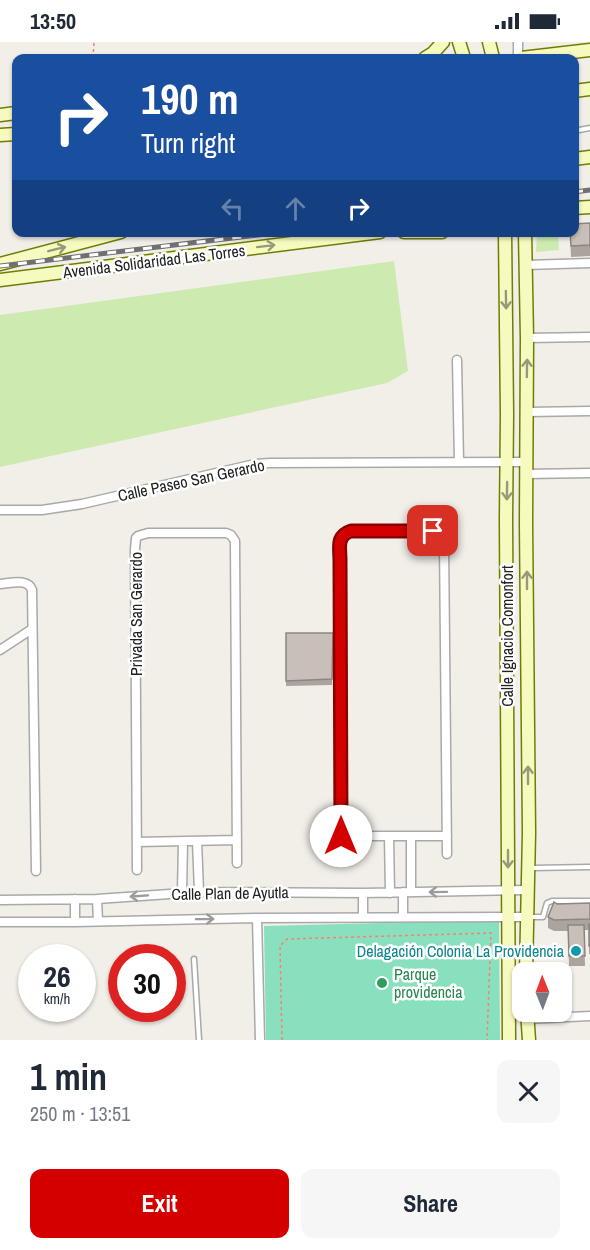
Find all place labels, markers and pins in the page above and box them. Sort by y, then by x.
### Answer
pin [407,505,458,556]
place label: Delagación Colonia La Providencia [357,940,565,962]
marker: Delagación Colonia La Providencia [569,944,583,958]
place label: Parque providencia [394,963,463,1003]
marker: Parque providencia [375,976,389,990]

